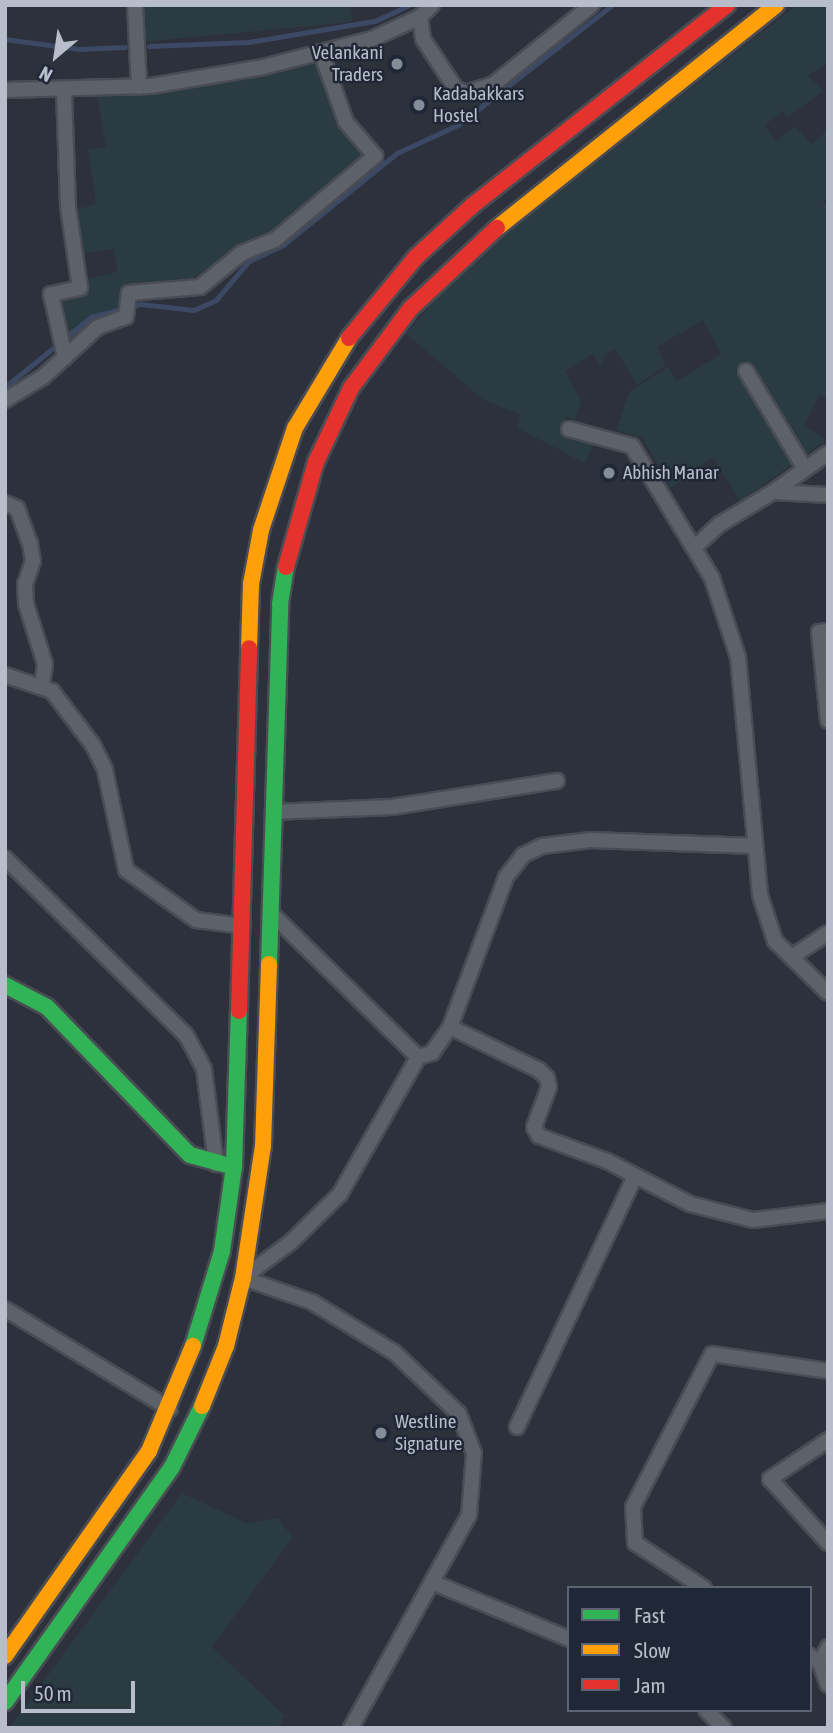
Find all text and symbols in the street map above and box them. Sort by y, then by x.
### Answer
north arrow [21,21,91,91]
place label: Velankani Traders [312,42,383,86]
marker: Velankani Traders [389,56,405,72]
text: N [36,62,56,87]
place label: Kadabakkars Hostel [433,83,524,127]
marker: Kadabakkars Hostel [411,97,427,113]
place label: Abhish Manar [623,462,719,484]
marker: Abhish Manar [601,465,617,481]
place label: Westline Signature [395,1411,462,1455]
marker: Westline Signature [373,1425,389,1441]
legend [567,1586,812,1712]
text: Fast [634,1603,665,1627]
text: Slow [634,1638,670,1662]
scale bar [24,1666,138,1710]
text: Jam [634,1673,666,1697]
text: 50 m [34,1681,72,1705]

